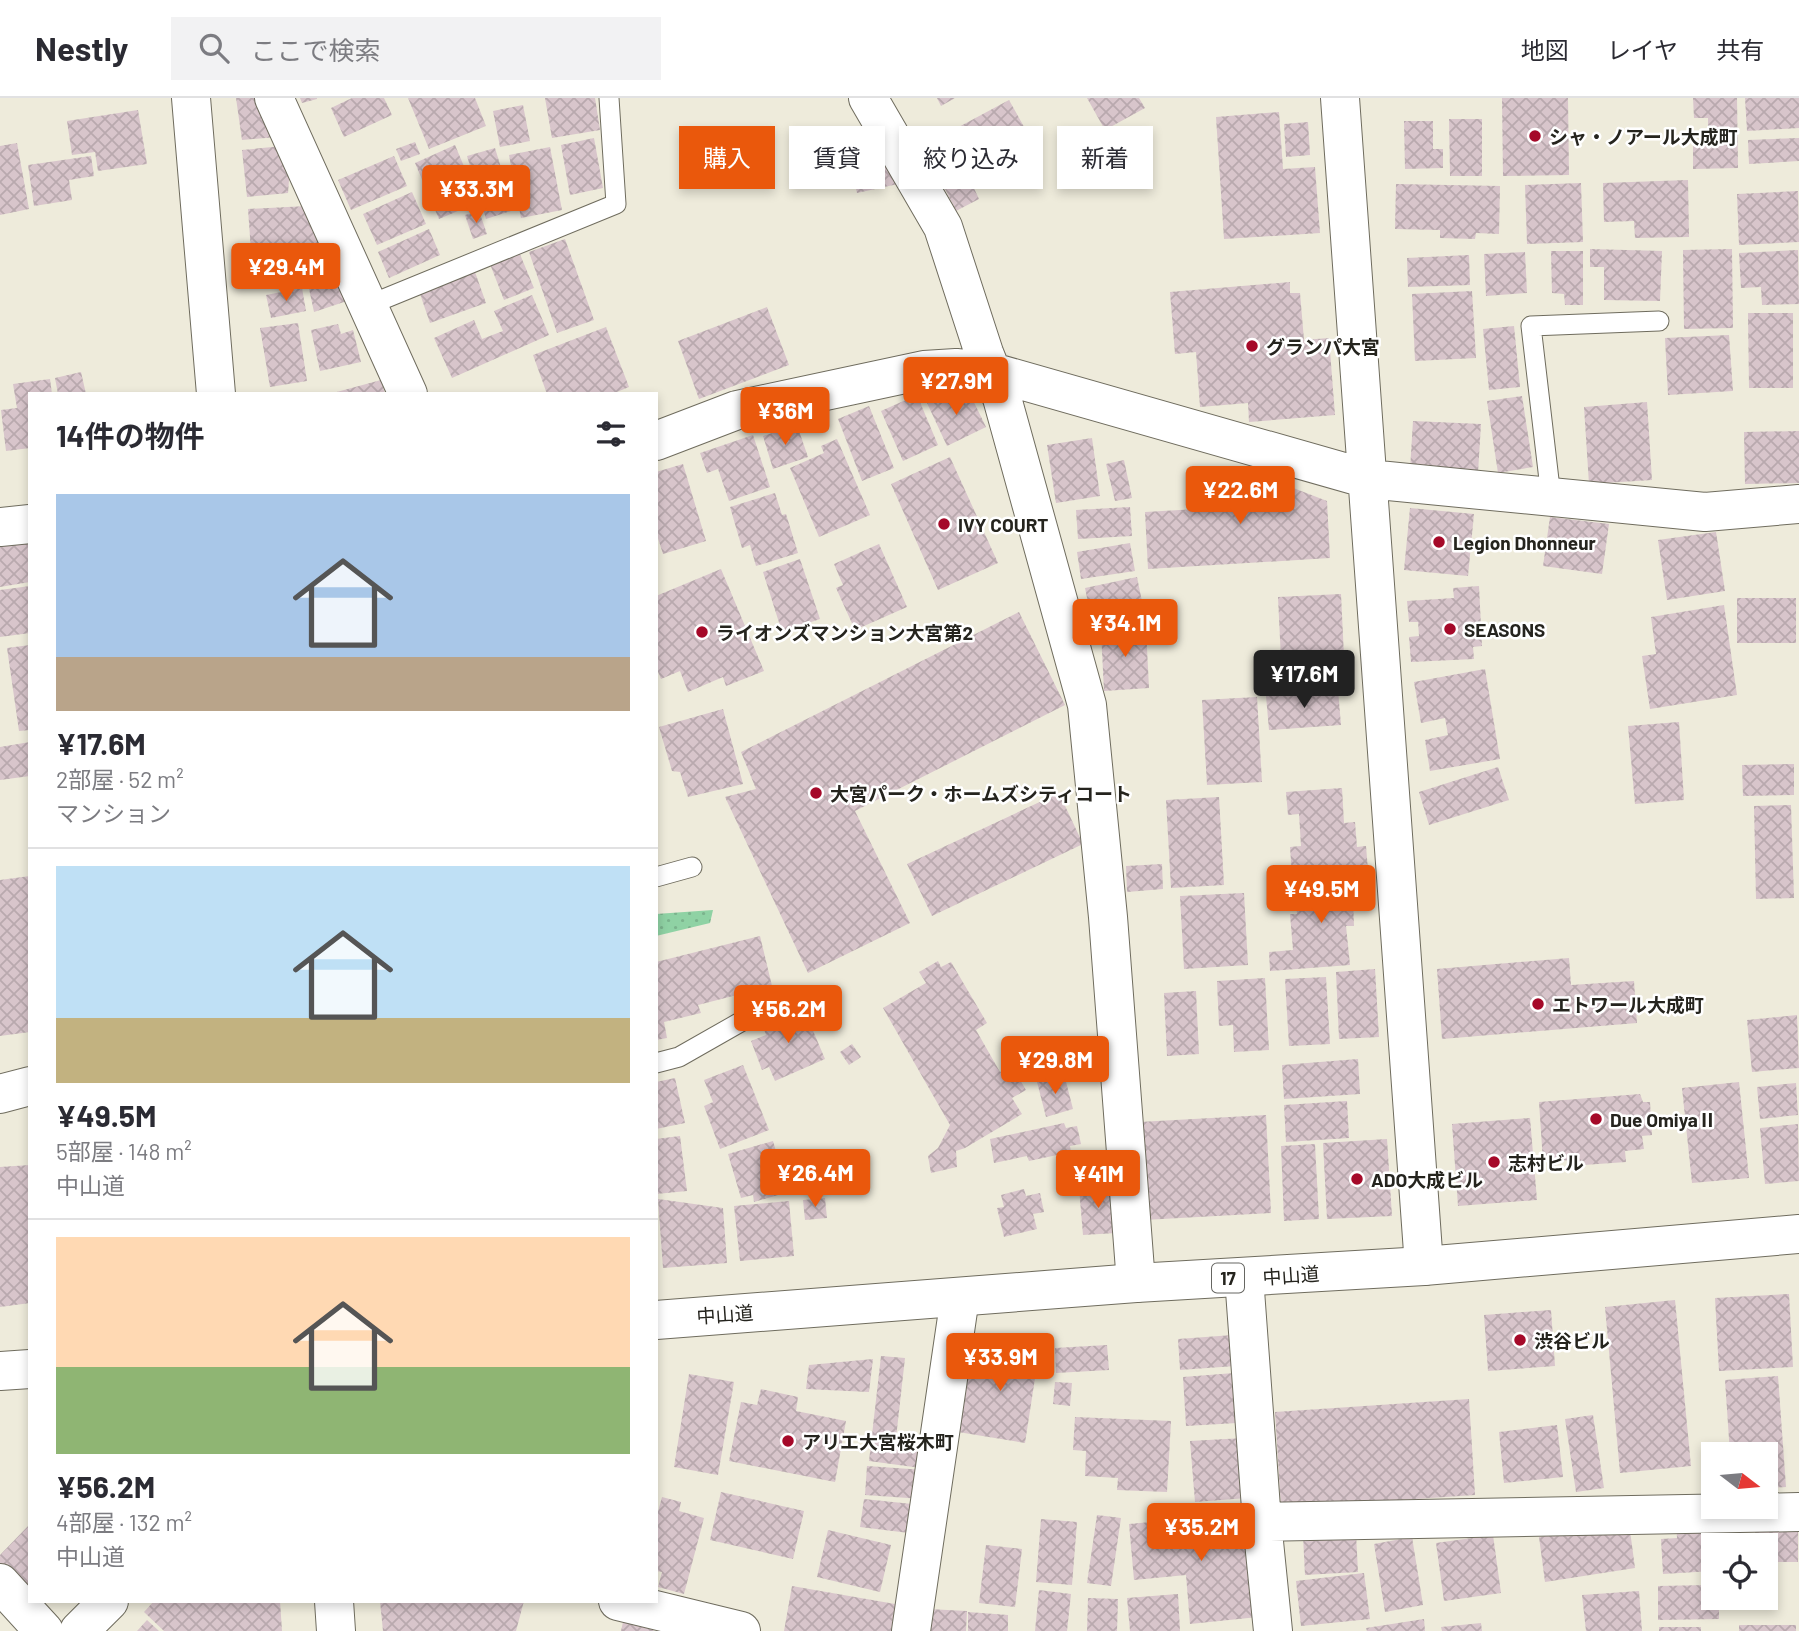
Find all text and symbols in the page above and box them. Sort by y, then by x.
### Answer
search box [171,17,661,80]
text: Nestly [35,28,129,68]
icon: search [195,29,233,67]
text: ここで検索 [251,34,381,65]
text: 地図 [1521,35,1569,64]
text: レイヤ [1607,35,1678,64]
text: 共有 [1716,35,1764,64]
place label: シャ・ノアール大成町 [1549,125,1738,148]
chip: 購入 [679,126,775,189]
chip: 賃貸 [789,126,885,189]
chip: 絞り込み [899,126,1043,189]
chip: 新着 [1057,126,1153,189]
marker: シャ・ノアール大成町 [1527,128,1543,144]
pin: ¥33.3M [419,166,533,225]
text: ¥33.3M [438,174,514,202]
pin: ¥29.4M [229,244,343,303]
text: ¥29.4M [247,252,325,280]
place label: グランパ大宮 [1266,335,1380,358]
marker: グランパ大宮 [1244,338,1260,354]
pin: ¥27.9M [899,358,1013,417]
text: ¥27.9M [919,366,993,394]
pin: ¥36M [744,388,826,447]
text: ¥36M [757,396,814,424]
icon: filters [592,415,630,453]
text: 14件の物件 [56,417,205,453]
pin: ¥22.6M [1183,466,1297,526]
text: ¥22.6M [1202,475,1278,503]
place label: IVY COURT [958,513,1048,536]
marker: IVY COURT [936,516,952,532]
place label: Legion Dhonneur [1453,531,1597,554]
marker: Legion Dhonneur [1431,534,1447,550]
icon: home [280,540,406,666]
pin: ¥34.1M [1068,600,1182,659]
text: ¥34.1M [1089,608,1161,636]
place label: SEASONS [1464,618,1545,641]
place label: ライオンズマンション大宮第2 [716,621,973,644]
marker: SEASONS [1442,621,1458,637]
marker: ライオンズマンション大宮第2 [694,624,710,640]
pin: ¥17.6M [1247,650,1361,710]
text: ¥17.6M [1270,659,1338,687]
text: ¥17.6M [56,725,146,761]
text: 2部屋 · 52 m² [56,765,184,793]
place label: 大宮パーク・ホームズシティコート [830,782,1132,805]
marker: 大宮パーク・ホームズシティコート [808,785,824,801]
text: マンション [56,799,171,827]
pin: ¥49.5M [1264,866,1378,925]
text: ¥49.5M [1283,874,1359,902]
icon: home [280,912,406,1038]
pin: ¥56.2M [731,986,845,1045]
place label: エトワール大成町 [1552,993,1704,1016]
text: ¥56.2M [750,994,826,1022]
marker: エトワール大成町 [1530,996,1546,1012]
pin: ¥29.8M [998,1037,1112,1096]
text: ¥29.8M [1017,1045,1093,1073]
text: ¥49.5M [56,1097,156,1133]
place label: Due OmiyaⅡ [1610,1108,1717,1131]
marker: Due OmiyaⅡ [1588,1111,1604,1127]
text: 5部屋 · 148 m² [56,1137,192,1165]
pin: ¥26.4M [758,1150,872,1209]
pin: ¥41M [1057,1150,1139,1210]
place label: 志村ビル [1508,1151,1584,1174]
marker: 志村ビル [1486,1154,1502,1170]
text: ¥26.4M [776,1158,854,1186]
text: ¥41M [1072,1159,1124,1187]
place label: ADO大成ビル [1371,1168,1483,1191]
text: 中山道 [56,1171,125,1199]
marker: ADO大成ビル [1349,1171,1365,1187]
street label: 中山道 [1262,1262,1320,1288]
road number: 17 [1212,1264,1244,1293]
icon: home [280,1283,406,1409]
street label: 中山道 [696,1301,754,1327]
place label: 渋谷ビル [1534,1329,1610,1352]
marker: 渋谷ビル [1512,1332,1528,1348]
pin: ¥33.9M [943,1334,1057,1393]
text: ¥33.9M [962,1342,1038,1370]
place label: アリエ大宮桜木町 [802,1430,954,1453]
marker: アリエ大宮桜木町 [780,1433,796,1449]
north arrow [1701,1442,1778,1519]
map controls [1701,1442,1778,1610]
text: ¥56.2M [56,1468,155,1504]
pin: ¥35.2M [1144,1504,1258,1563]
text: 4部屋 · 132 m² [56,1508,192,1536]
text: ¥35.2M [1163,1512,1239,1540]
button: locate [1701,1533,1778,1610]
text: 中山道 [56,1542,125,1570]

